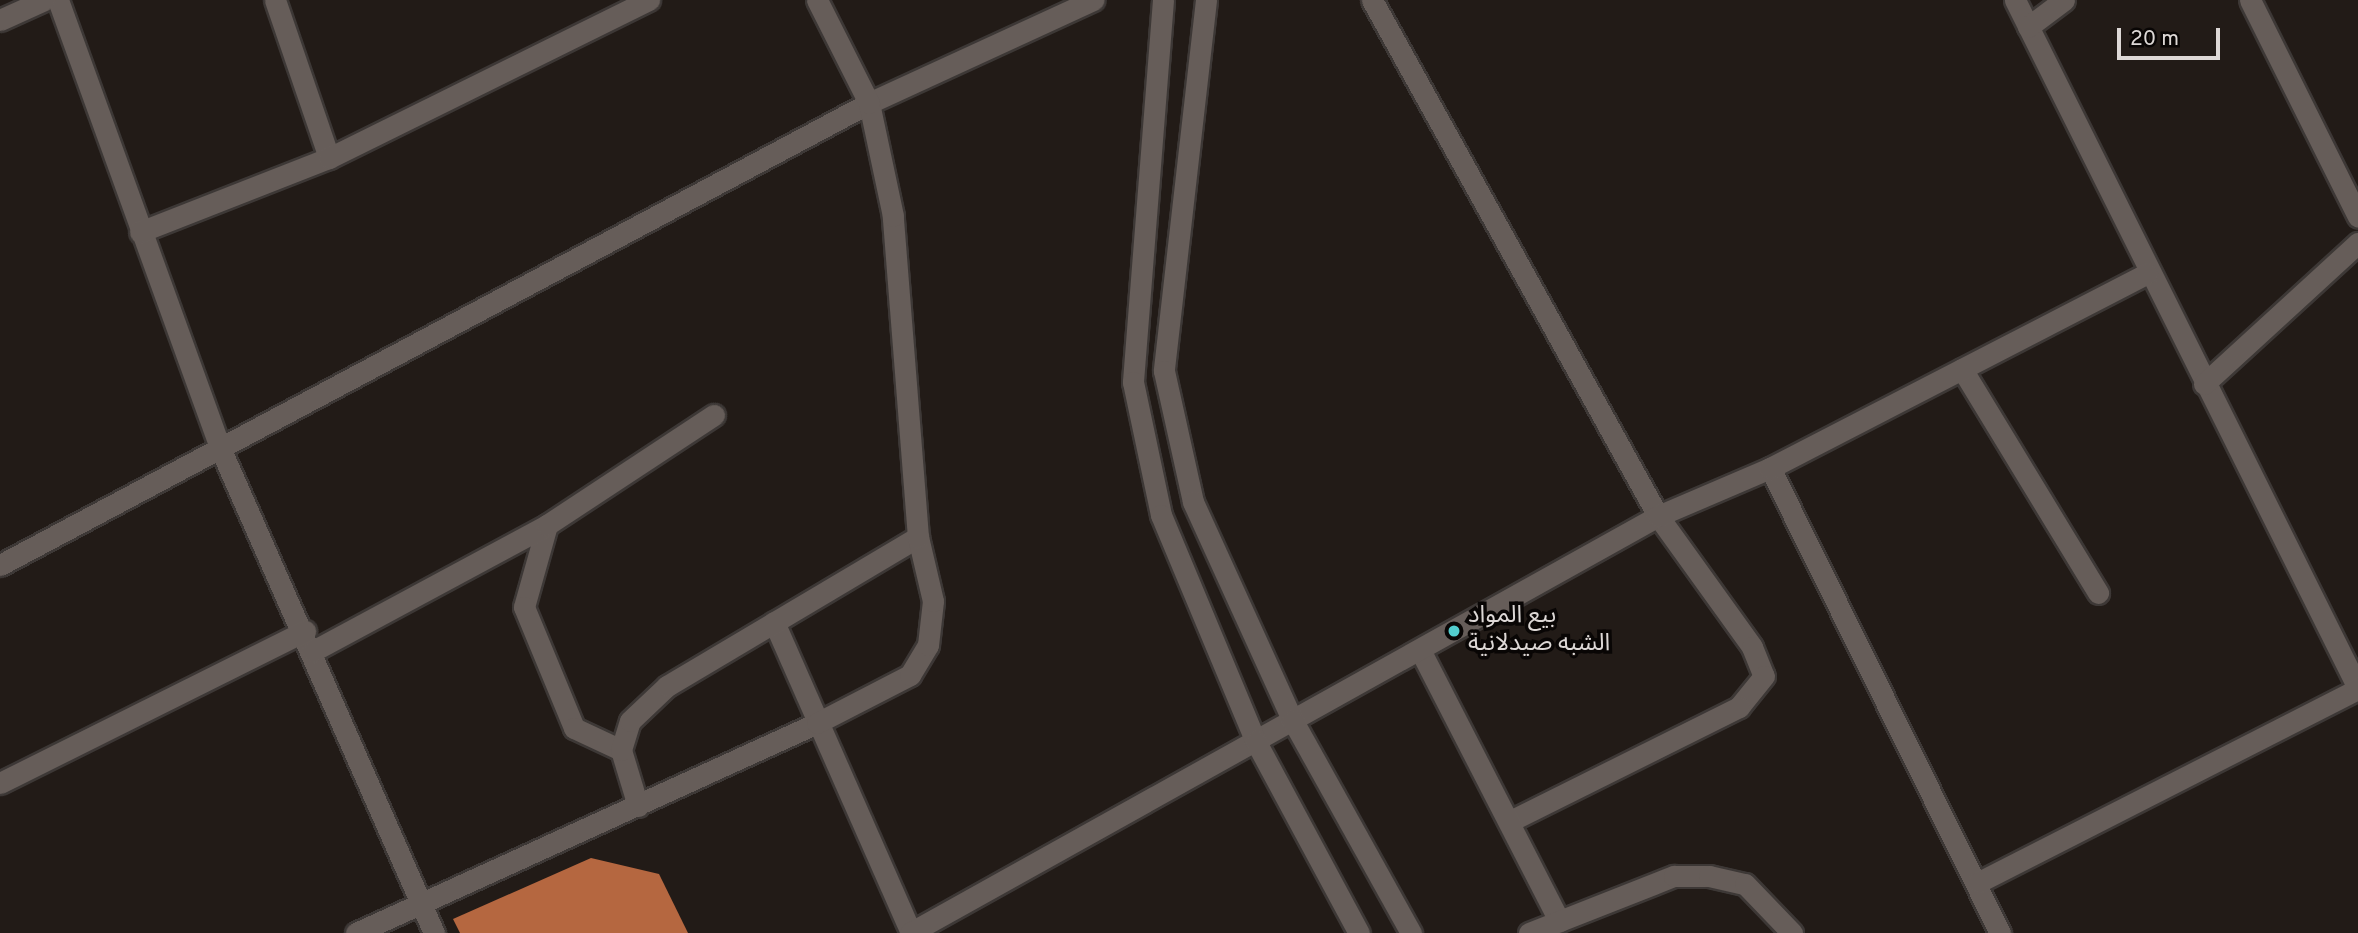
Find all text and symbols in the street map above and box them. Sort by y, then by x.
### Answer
scale bar [2120,14,2223,58]
text: 20 m [2130,26,2179,53]
place label: بيع المواد الشبه صيدلانية [1468,603,1610,659]
marker: بيع المواد الشبه صيدلانية [1446,623,1462,639]

